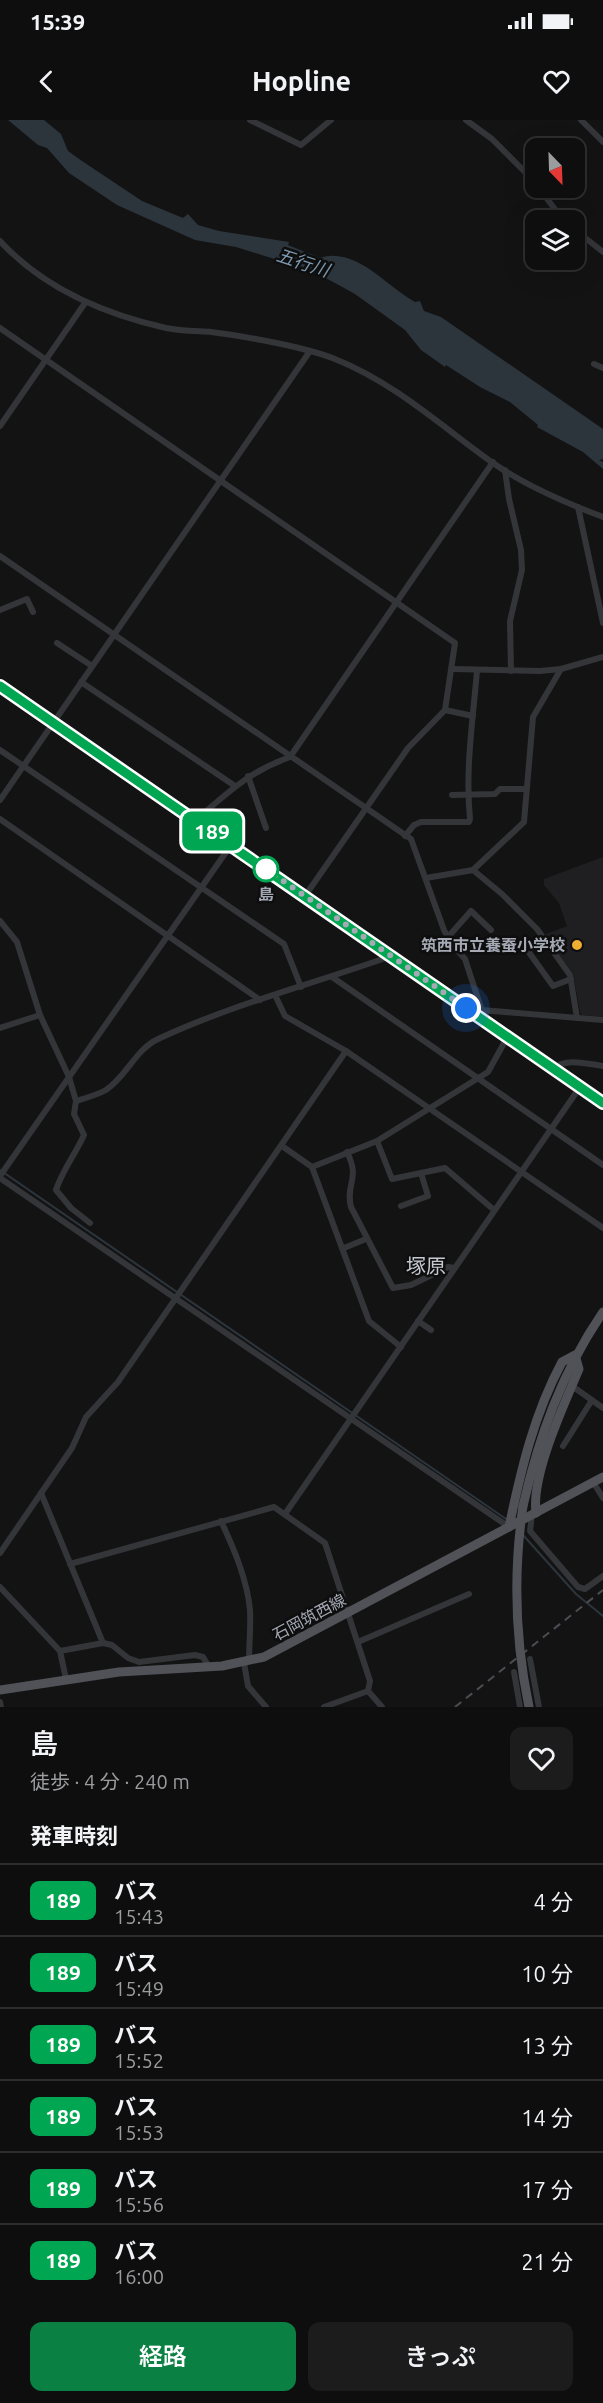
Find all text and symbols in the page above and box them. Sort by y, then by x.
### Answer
text: 15:39 [30,9,85,34]
icon: back [30,65,63,98]
icon: heart [540,65,573,98]
text: Hopline [252,66,351,96]
north arrow [525,138,585,198]
map controls [525,138,585,270]
button: layers [525,210,585,270]
water label: 五行川 [274,244,334,280]
line badge: 189 [178,812,246,850]
text: 189 [194,819,230,843]
marker: 島 [253,856,279,882]
place label: 島 [258,885,274,903]
place label: 筑西市立養蚕小学校 [421,936,565,954]
marker: 筑西市立養蚕小学校 [570,938,584,952]
your location [451,993,481,1023]
district label: 塚原 [406,1254,446,1277]
street label: 石岡筑西線 [269,1590,349,1644]
button: heart [510,1727,573,1790]
text: 島 [30,1728,58,1759]
text: 徒歩 · 4 分 · 240 m [30,1770,190,1793]
text: 発車時刻 [30,1823,118,1848]
text: バス [114,1878,158,1903]
text: 189 [45,1888,81,1912]
text: 4 分 [534,1889,573,1914]
text: 15:43 [114,1905,164,1928]
text: バス [114,1950,158,1975]
text: 189 [45,1960,81,1984]
text: 10 分 [521,1961,573,1986]
text: 15:49 [114,1977,164,2000]
text: バス [114,2022,158,2047]
text: 189 [45,2032,81,2056]
text: 13 分 [521,2033,573,2058]
text: 15:52 [114,2049,164,2072]
text: バス [114,2094,158,2119]
text: 189 [45,2104,81,2128]
text: 14 分 [521,2105,573,2130]
text: 15:53 [114,2121,164,2144]
text: バス [114,2166,158,2191]
text: 189 [45,2176,81,2200]
text: 17 分 [521,2177,573,2202]
text: 15:56 [114,2193,164,2216]
text: バス [114,2238,158,2263]
text: 189 [45,2248,81,2272]
text: 21 分 [521,2249,573,2274]
text: 16:00 [114,2265,164,2288]
button: 経路 [30,2322,296,2391]
button: きっぷ [308,2322,573,2391]

